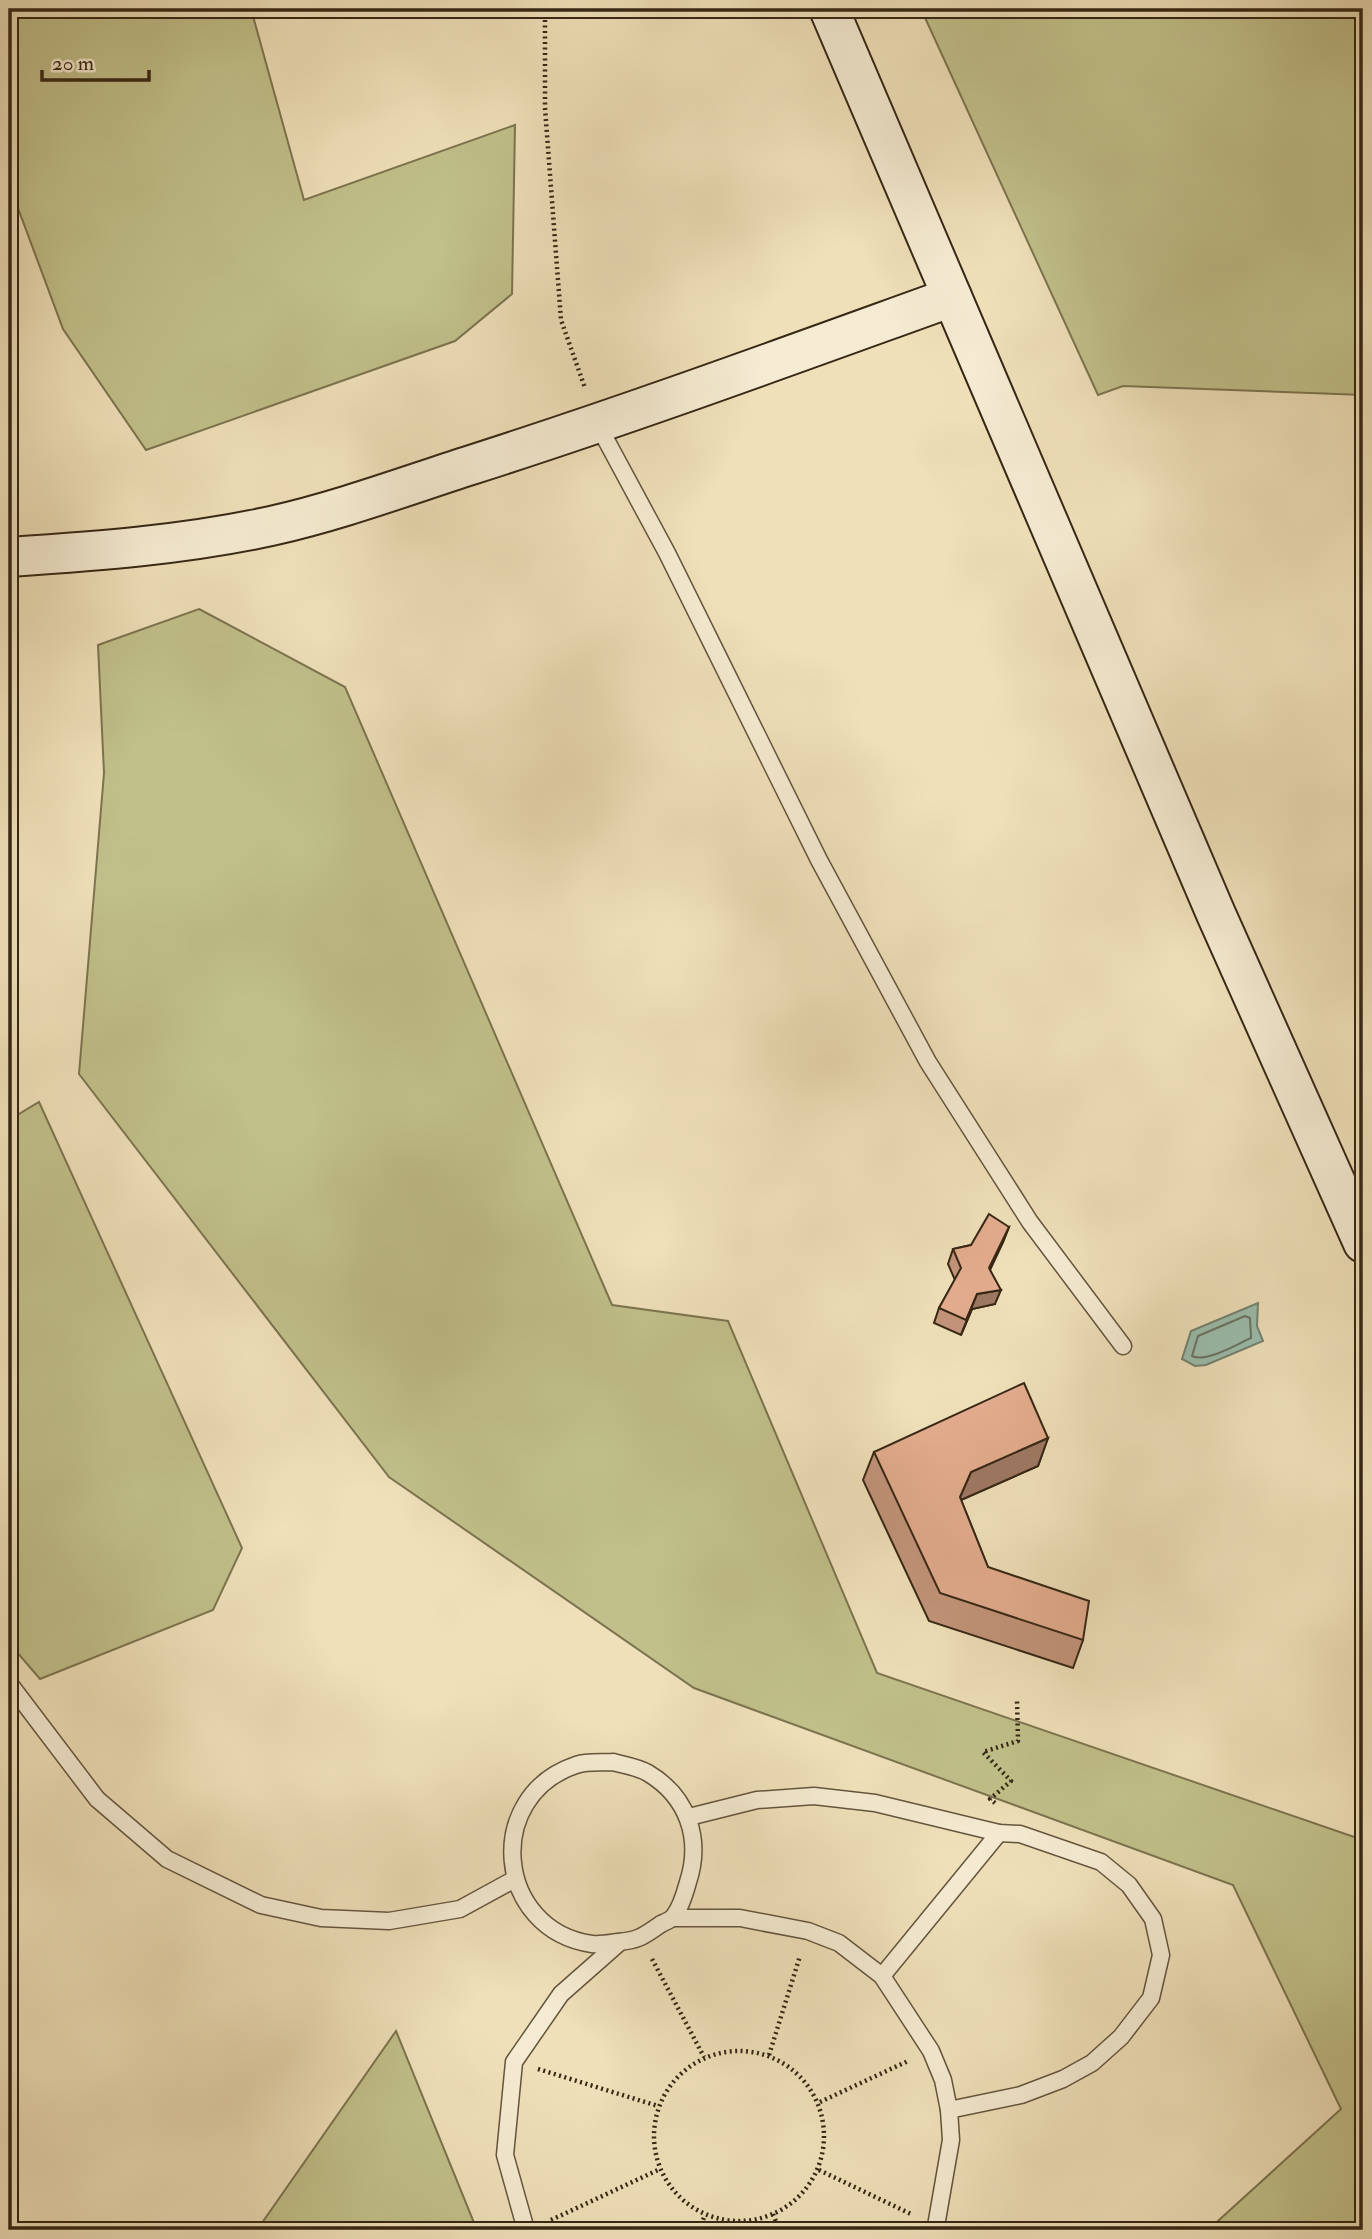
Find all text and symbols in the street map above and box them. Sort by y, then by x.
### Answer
scale bar [42,38,149,82]
text: 20 m [52,50,94,77]

